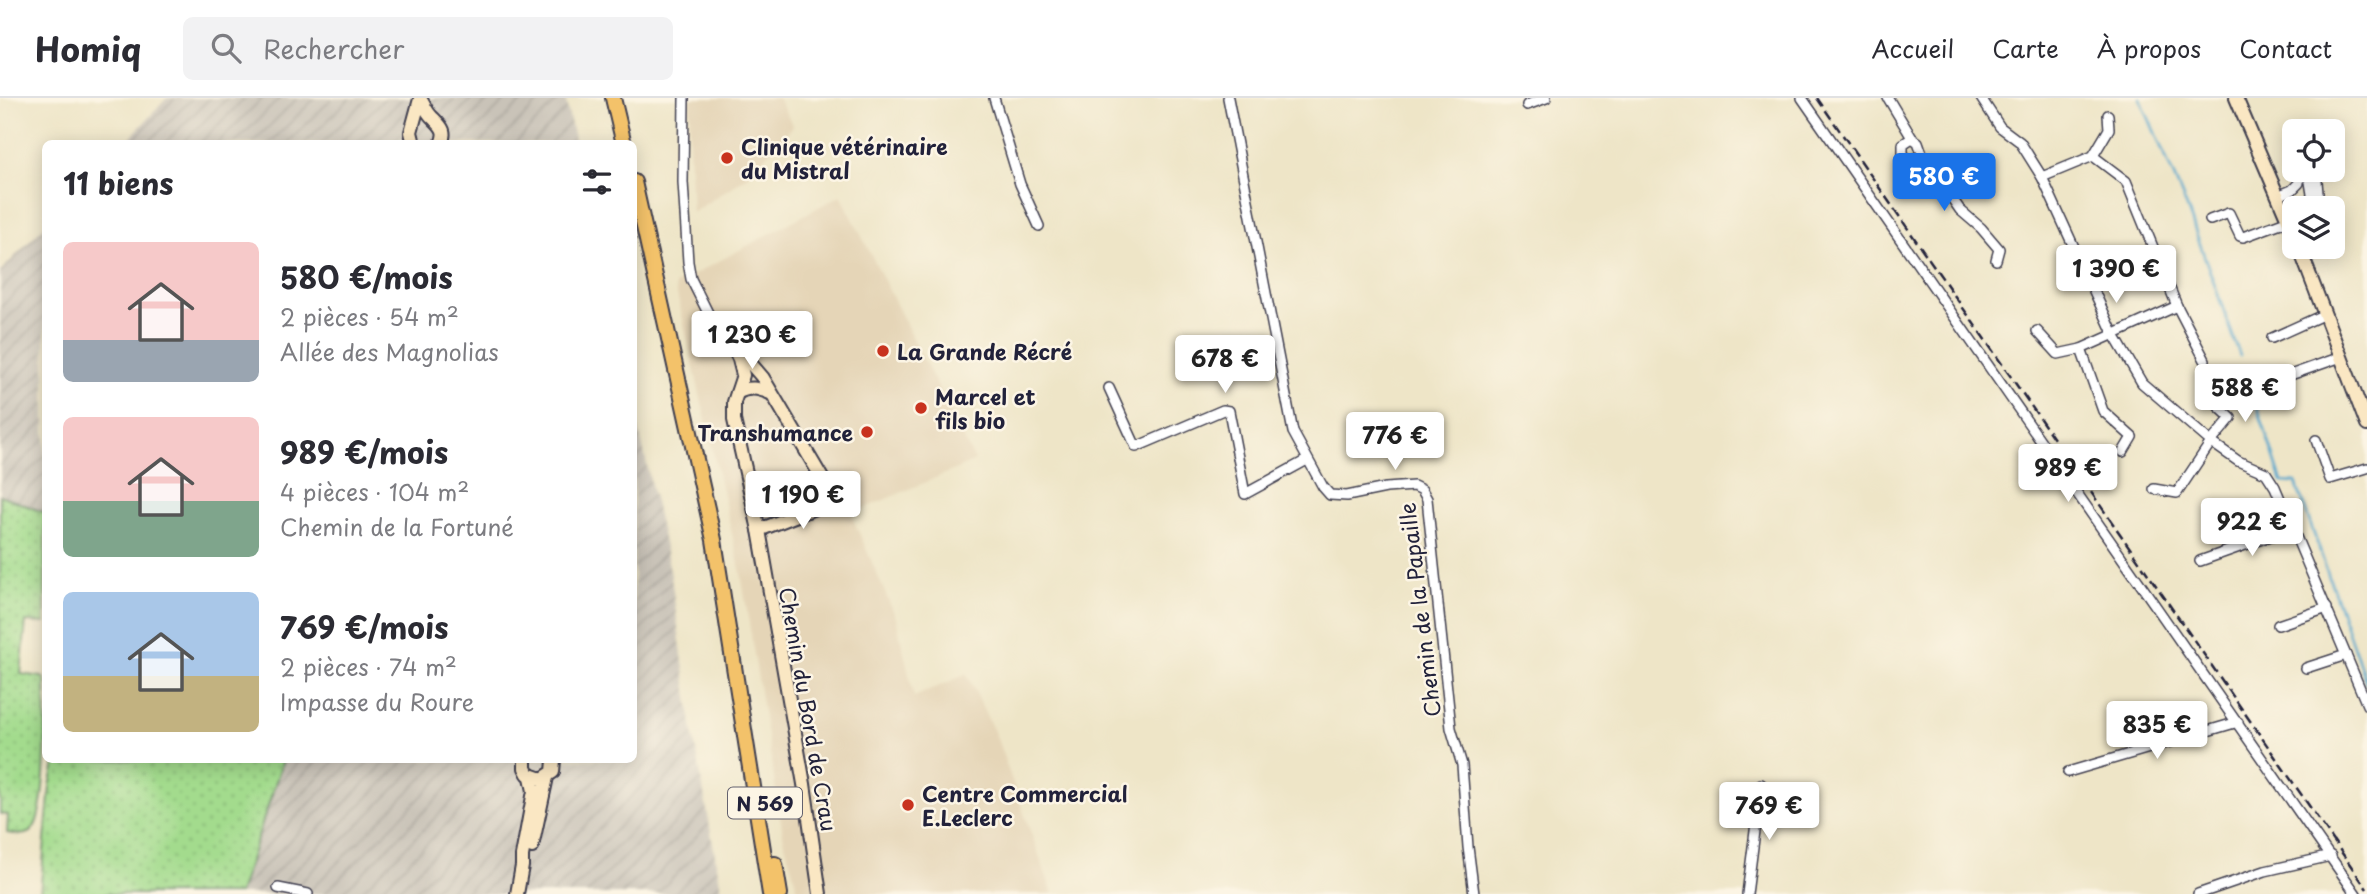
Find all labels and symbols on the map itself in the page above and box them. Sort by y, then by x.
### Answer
place label: Clinique vétérinaire du Mistral [741,130,948,186]
marker: Clinique vétérinaire du Mistral [719,150,735,166]
pin: 580 € [1895,153,1993,213]
pin: 1 390 € [2051,246,2181,305]
pin: 1 230 € [687,312,817,371]
place label: La Grande Récré [897,335,1072,367]
pin: 678 € [1176,336,1274,395]
marker: La Grande Récré [875,343,891,359]
pin: 588 € [2196,364,2294,424]
place label: Marcel et fils bio [935,380,1036,436]
marker: Marcel et fils bio [913,400,929,416]
pin: 776 € [1346,412,1444,472]
place label: Transhumance [698,416,853,448]
marker: Transhumance [859,424,875,440]
pin: 989 € [2019,444,2117,504]
pin: 1 190 € [738,472,868,531]
pin: 922 € [2203,498,2301,558]
street label: Chemin de la Papaille [1390,501,1448,719]
street label: Chemin du Bord de Crau [772,584,846,834]
pin: 835 € [2108,702,2206,761]
place label: Centre Commercial E.Leclerc [922,777,1128,833]
pin: 769 € [1720,782,1818,842]
road number: N 569 [728,788,802,818]
marker: Centre Commercial E.Leclerc [900,797,916,813]

